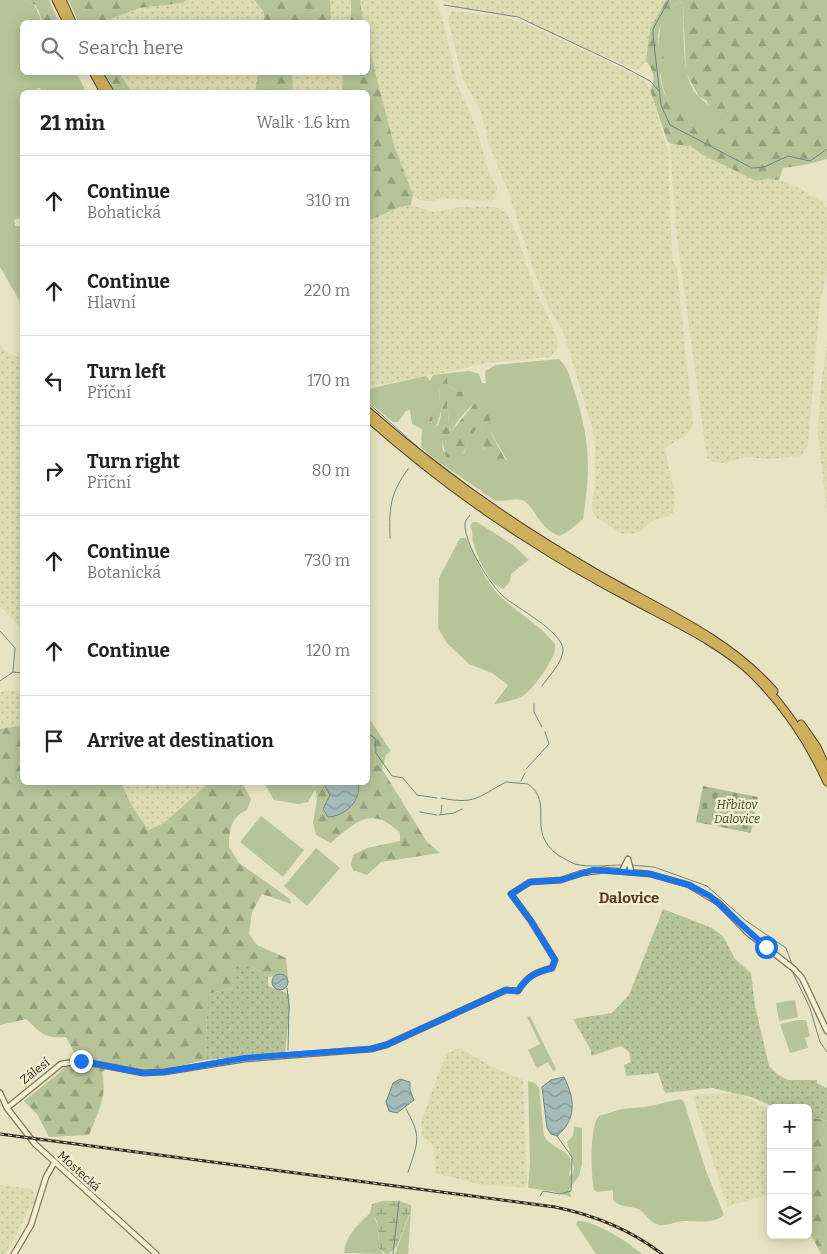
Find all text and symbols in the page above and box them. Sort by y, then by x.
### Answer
search box [20,20,370,75]
icon: search [38,34,66,62]
text: Search here [78,36,183,59]
text: 21 min [40,110,105,136]
text: Walk · 1.6 km [257,113,350,132]
text: Continue [87,180,170,203]
icon: ahead [40,187,68,215]
text: 310 m [306,191,350,210]
text: Bohatická [87,203,161,222]
text: Continue [87,270,170,293]
icon: ahead [40,277,68,305]
text: 220 m [304,281,350,300]
text: Hlavní [87,293,136,312]
text: Turn left [87,360,166,383]
icon: left [40,367,68,395]
text: 170 m [307,371,350,390]
text: Příční [87,383,131,402]
text: Turn right [87,450,180,473]
icon: right [40,457,68,485]
text: 80 m [312,461,350,480]
text: Příční [87,473,131,492]
text: Continue [87,540,170,563]
icon: ahead [40,547,68,575]
text: 730 m [304,551,350,570]
text: Botanická [87,563,161,582]
icon: ahead [40,637,68,665]
text: Continue [87,639,170,662]
text: 120 m [306,641,350,660]
icon: arrive [40,727,68,755]
text: Arrive at destination [87,729,274,752]
park label: Hřbitov Dalovice [714,798,760,826]
district label: Dalovice [599,889,659,907]
route start [755,936,778,959]
route end [70,1050,93,1073]
street label: Zálesí [18,1055,53,1087]
map controls [767,1104,812,1239]
button: + [767,1104,812,1149]
street label: Mostecká [55,1148,104,1194]
button: − [767,1149,812,1194]
button: layers [767,1194,812,1239]

